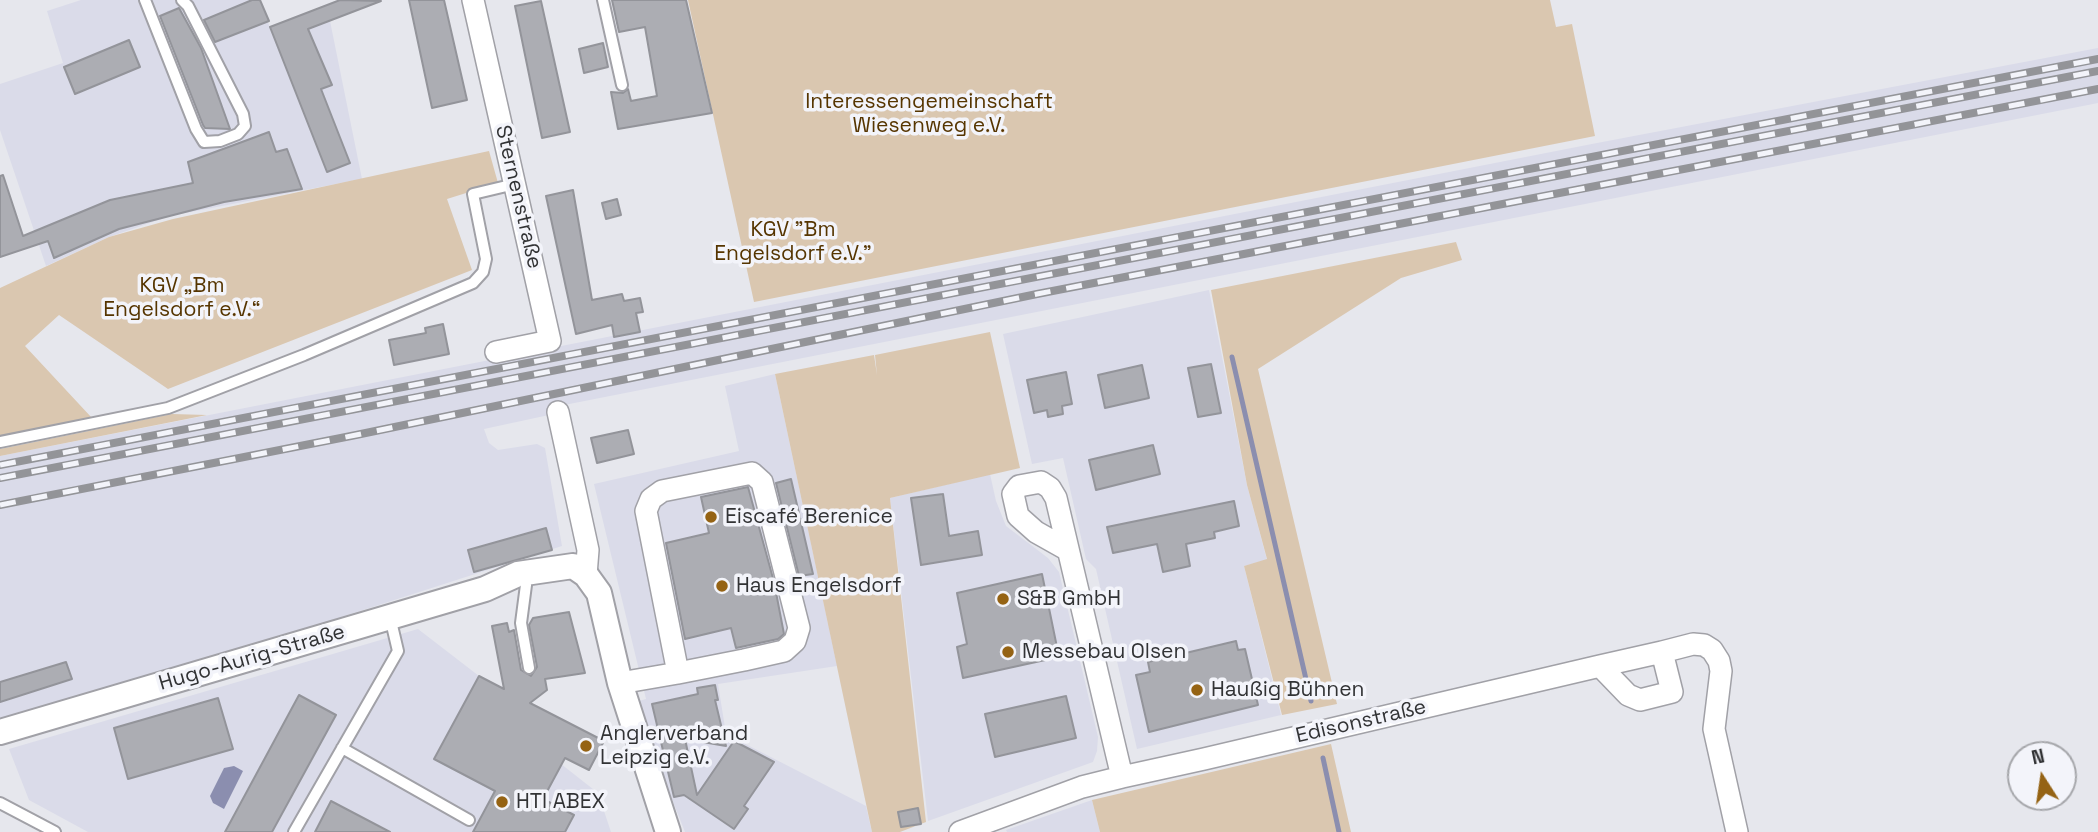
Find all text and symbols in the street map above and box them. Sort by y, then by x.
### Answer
park label: Interessengemeinschaft Wiesenweg e.V. [805,89,1053,139]
street label: Sternenstraße [489,123,547,271]
park label: KGV "Bm Engelsdorf e.V." [714,217,872,267]
park label: KGV „Bm Engelsdorf e.V.“ [103,273,261,323]
place label: Eiscafé Berenice [725,504,893,530]
marker: Eiscafé Berenice [703,509,719,525]
place label: Haus Engelsdorf [736,573,901,599]
marker: Haus Engelsdorf [714,578,730,594]
place label: S&B GmbH [1017,586,1121,612]
marker: S&B GmbH [995,591,1011,607]
street label: Hugo-Aurig-Straße [156,619,348,697]
place label: Messebau Olsen [1022,639,1186,665]
marker: Messebau Olsen [1000,644,1016,660]
place label: Haußig Bühnen [1211,677,1364,703]
marker: Haußig Bühnen [1189,682,1205,698]
street label: Edisonstraße [1293,695,1429,749]
place label: Anglerverband Leipzig e.V. [600,721,748,771]
marker: Anglerverband Leipzig e.V. [578,738,594,754]
north arrow [2007,741,2077,811]
text: N [2029,743,2047,770]
place label: HTI ABEX [516,789,605,815]
marker: HTI ABEX [494,794,510,810]

